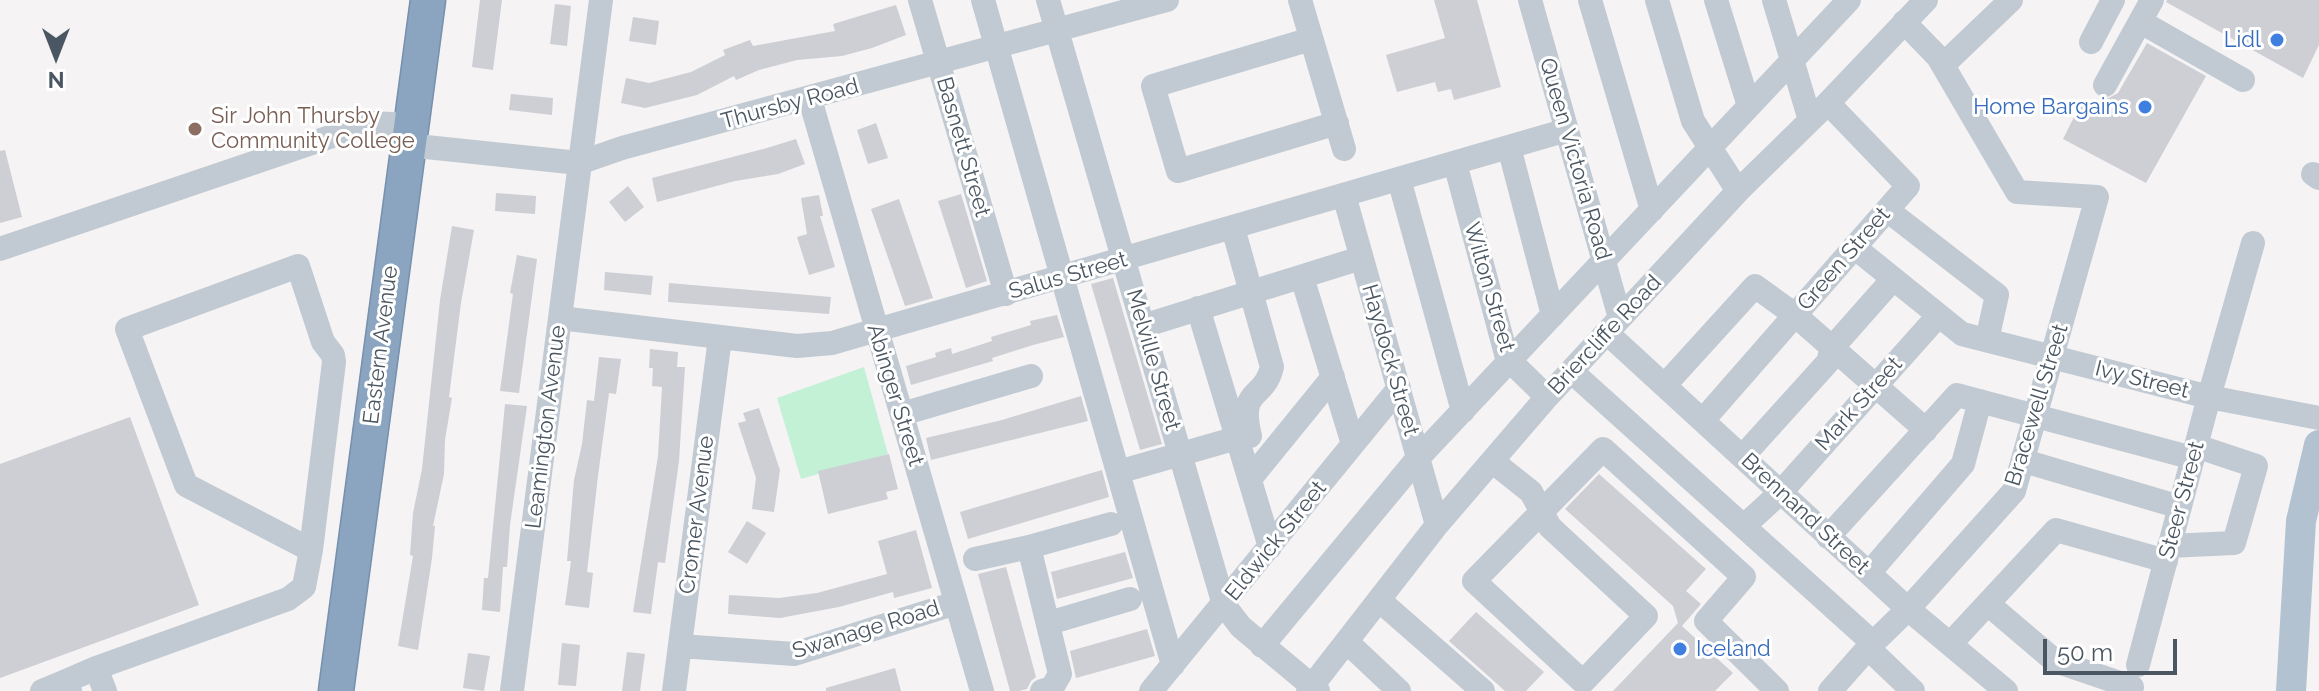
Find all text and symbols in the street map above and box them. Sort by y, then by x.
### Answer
north arrow [16,16,96,96]
place label: Lidl [2224,27,2261,53]
marker: Lidl [2268,31,2286,49]
street label: Queen Victoria Road [1534,55,1616,263]
text: N [48,67,64,93]
street label: Thursby Road [718,73,862,135]
street label: Basnett Street [930,74,996,220]
place label: Home Bargains [1973,94,2129,120]
marker: Home Bargains [2136,98,2154,116]
place label: Sir John Thursby Community College [211,103,415,154]
marker: Sir John Thursby Community College [186,120,204,138]
street label: Green Street [1792,202,1896,316]
street label: Wilton Street [1458,219,1520,355]
street label: Salus Street [1006,247,1130,305]
street label: Eastern Avenue [358,264,404,426]
street label: Briercliffe Road [1543,270,1667,400]
street label: Haydock Street [1356,281,1424,439]
street label: Melville Street [1120,286,1186,434]
street label: Abinger Street [861,321,929,469]
street label: Bracewell Street [2000,321,2074,489]
street label: Leamington Avenue [520,324,572,530]
street label: Mark Street [1810,352,1908,456]
street label: Ivy Street [2092,356,2192,404]
street label: Cromer Avenue [674,434,720,596]
street label: Steer Street [2154,438,2210,562]
street label: Brennand Street [1735,448,1875,580]
street label: Eldwick Street [1220,476,1332,606]
street label: Swanage Road [789,595,943,665]
scale bar [2047,623,2181,673]
place label: Iceland [1696,636,1771,662]
text: 50 m [2057,638,2113,667]
marker: Iceland [1671,640,1689,658]

